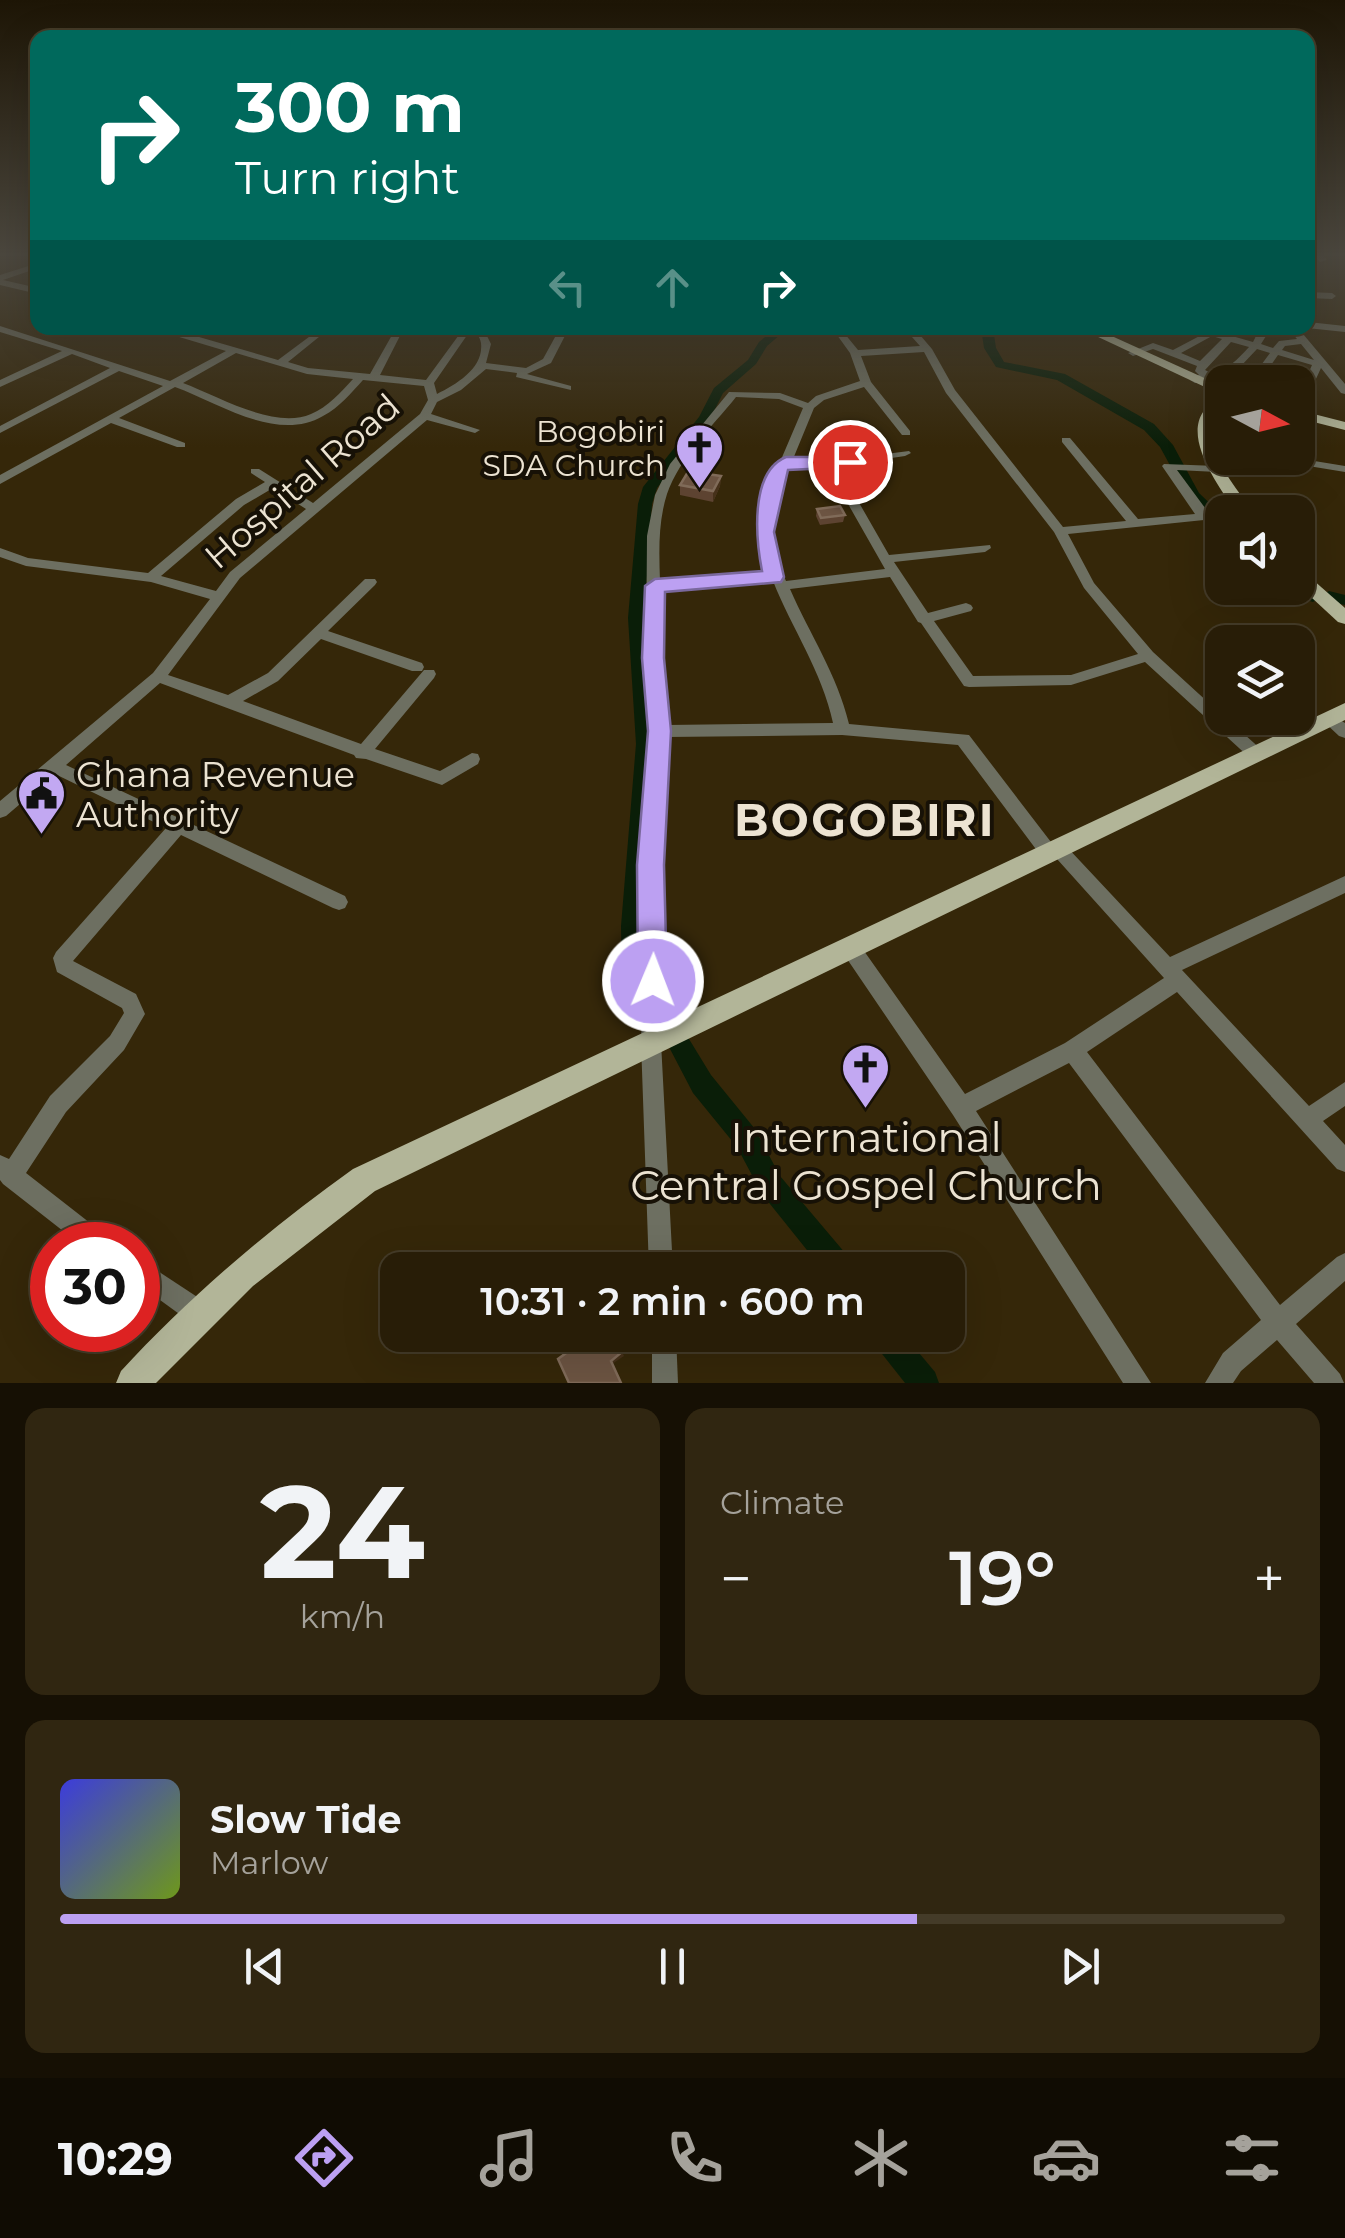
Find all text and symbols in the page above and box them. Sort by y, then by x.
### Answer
text: 300 m [235,64,465,150]
icon: right [70,70,200,200]
text: Turn right [235,150,460,205]
icon: left [540,260,595,315]
icon: ahead [645,260,700,315]
icon: right [750,260,805,315]
north arrow [1205,365,1315,475]
map controls [1205,365,1315,735]
street label: Hospital Road [196,385,408,577]
place label: Bogobiri SDA Church [482,413,665,484]
pin [808,420,893,505]
church icon: Bogobiri SDA Church [674,422,726,490]
icon: arrive [823,435,878,490]
button: sound [1205,495,1315,605]
button: layers [1205,625,1315,735]
place label: Ghana Revenue Authority [76,753,355,836]
public building icon: Ghana Revenue Authority [15,768,67,836]
district label: BOGOBIRI [734,792,996,847]
position arrow [601,929,705,1033]
church icon: International Central Gospel Church [840,1042,892,1110]
place label: International Central Gospel Church [630,1111,1102,1211]
speed limit sign: 30 [30,1222,160,1352]
text: 10:31 · 2 min · 600 m [480,1278,865,1325]
text: 24 [260,1452,425,1611]
text: Climate [720,1483,844,1522]
text: 19° [949,1532,1056,1624]
text: − [720,1545,752,1612]
text: + [1253,1545,1285,1612]
text: km/h [300,1597,385,1636]
text: Slow Tide [210,1796,402,1843]
text: Marlow [210,1843,328,1882]
icon: previous [237,1939,292,1994]
icon: pause [645,1939,700,1994]
icon: next [1053,1939,1108,1994]
icon: directions [289,2123,359,2193]
icon: music [474,2123,544,2193]
icon: phone [660,2123,730,2193]
icon: climate [846,2123,916,2193]
icon: car [1031,2123,1101,2193]
icon: filters [1217,2123,1287,2193]
text: 10:29 [58,2131,173,2186]

